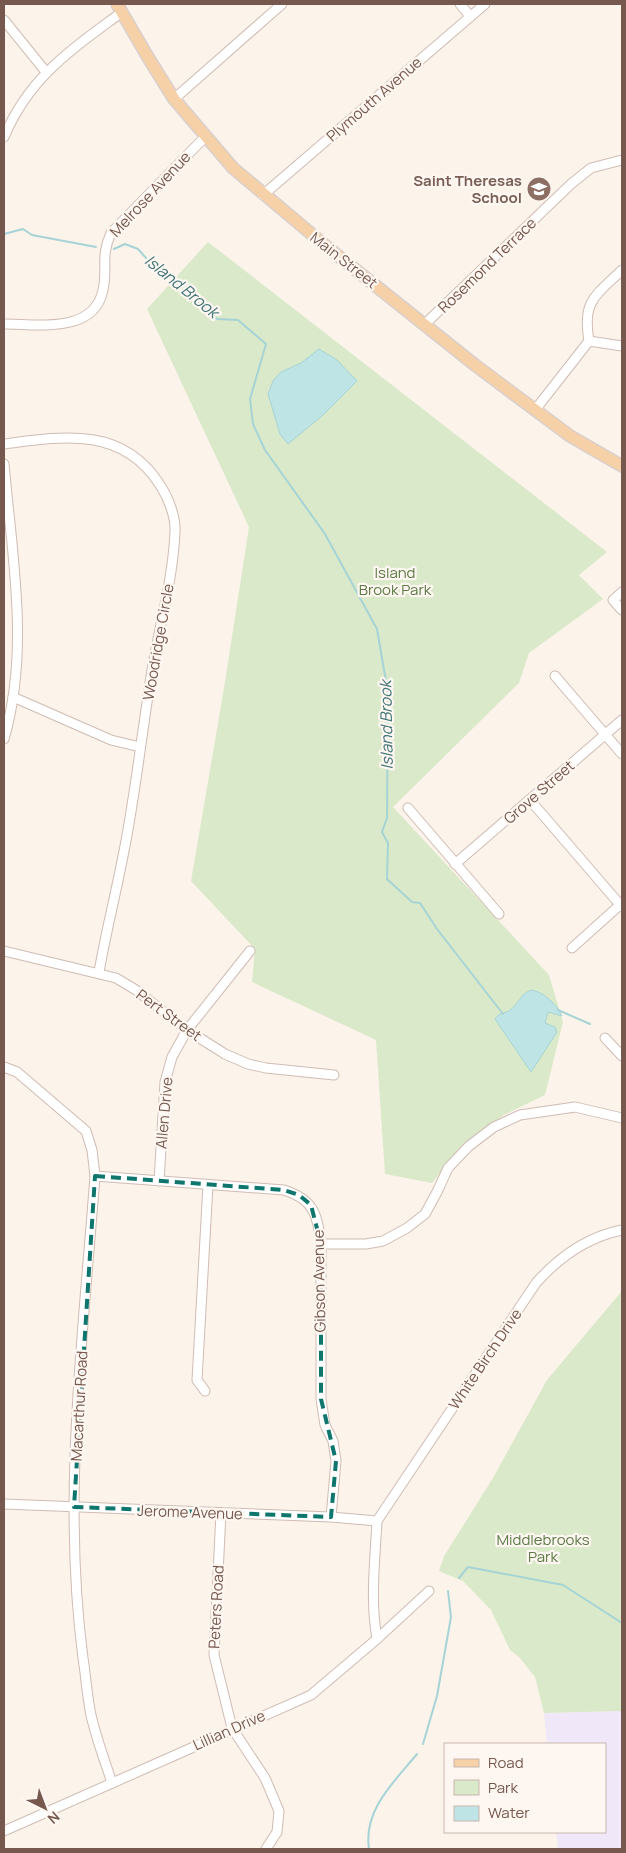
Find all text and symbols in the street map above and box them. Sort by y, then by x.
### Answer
street label: Plymouth Avenue [322,51,426,146]
street label: Melrose Avenue [105,146,195,241]
place label: Saint Theresas School [413,170,522,208]
school or university icon: Saint Theresas School [526,176,552,202]
street label: Rosemond Terrace [433,212,541,317]
street label: Main Street [306,227,382,293]
water label: Island Brook [140,249,225,324]
park label: Island Brook Park [359,562,432,600]
street label: Woodridge Circle [137,582,179,702]
water label: Island Brook [374,678,398,770]
street label: Grove Street [499,755,579,829]
street label: Pert Street [132,984,206,1046]
street label: Allen Drive [150,1076,178,1150]
street label: Gibson Avenue [308,1229,330,1333]
street label: White Birch Drive [444,1304,527,1413]
street label: Macarthur Road [66,1350,92,1462]
street label: Jerome Avenue [137,1500,243,1524]
park label: Middlebrooks Park [496,1529,590,1567]
street label: Peters Road [203,1565,229,1649]
street label: Lillian Drive [190,1705,269,1755]
legend [444,1743,606,1833]
text: Road [488,1752,524,1773]
text: Park [488,1777,518,1798]
north arrow [20,1783,70,1833]
text: Water [488,1802,530,1823]
text: N [44,1808,64,1828]

